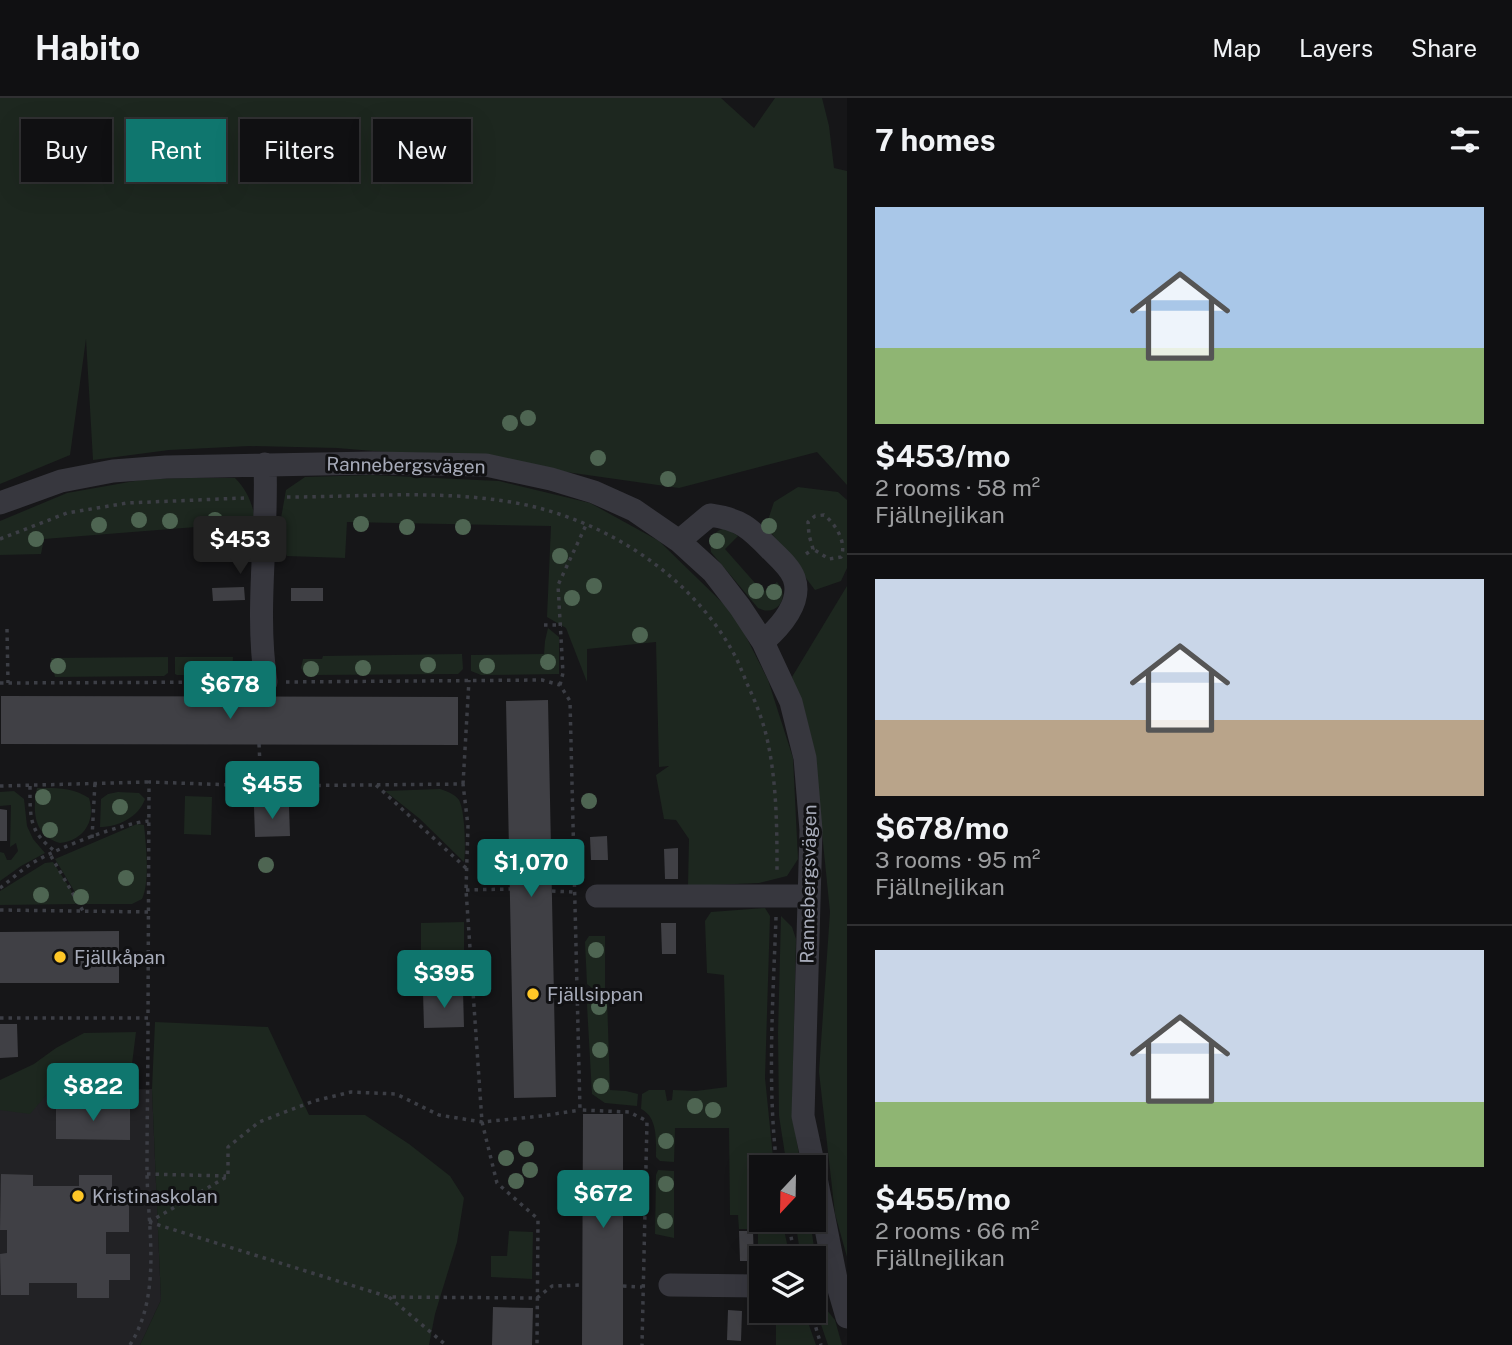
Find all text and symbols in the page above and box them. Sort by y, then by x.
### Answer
text: Habito [35,29,140,67]
text: Map [1212,34,1261,62]
text: Layers [1299,34,1373,62]
text: Share [1411,34,1477,62]
chip: Buy [21,119,112,182]
chip: Rent [126,119,226,182]
chip: Filters [240,119,359,182]
chip: New [373,119,471,182]
icon: filters [1446,121,1484,159]
text: 7 homes [875,122,996,158]
icon: home [1117,253,1243,379]
text: $453/mo [875,438,1011,474]
street label: Rannebergsvägen [326,453,486,477]
text: 2 rooms · 58 m² [875,474,1040,501]
text: Fjällnejlikan [875,501,1005,528]
pin: $453 [199,517,281,576]
text: $453 [209,525,271,552]
icon: home [1117,625,1243,751]
pin: $678 [189,662,271,721]
text: $678 [200,670,260,697]
pin: $455 [231,762,313,821]
text: $455 [241,770,303,797]
street label: Rannebergsvägen [796,804,820,964]
text: $678/mo [875,810,1009,846]
pin: $1,070 [474,840,588,899]
text: 3 rooms · 95 m² [875,846,1041,873]
text: $1,070 [493,848,569,875]
text: Fjällnejlikan [875,873,1005,900]
place label: Fjällkåpan [74,946,166,968]
marker: Fjällkåpan [52,949,68,965]
pin: $395 [403,950,485,1010]
text: $395 [413,959,475,986]
place label: Fjällsippan [547,983,643,1005]
marker: Fjällsippan [525,986,541,1002]
icon: home [1117,996,1243,1122]
pin: $822 [52,1063,134,1123]
text: $822 [63,1072,123,1099]
north arrow [749,1155,826,1232]
map controls [749,1155,826,1323]
pin: $672 [562,1170,644,1230]
text: $672 [573,1179,633,1206]
text: $455/mo [875,1181,1011,1217]
place label: Kristinaskolan [92,1185,218,1207]
marker: Kristinaskolan [70,1188,86,1204]
text: 2 rooms · 66 m² [875,1217,1039,1244]
text: Fjällnejlikan [875,1244,1005,1271]
button: layers [749,1246,826,1323]

